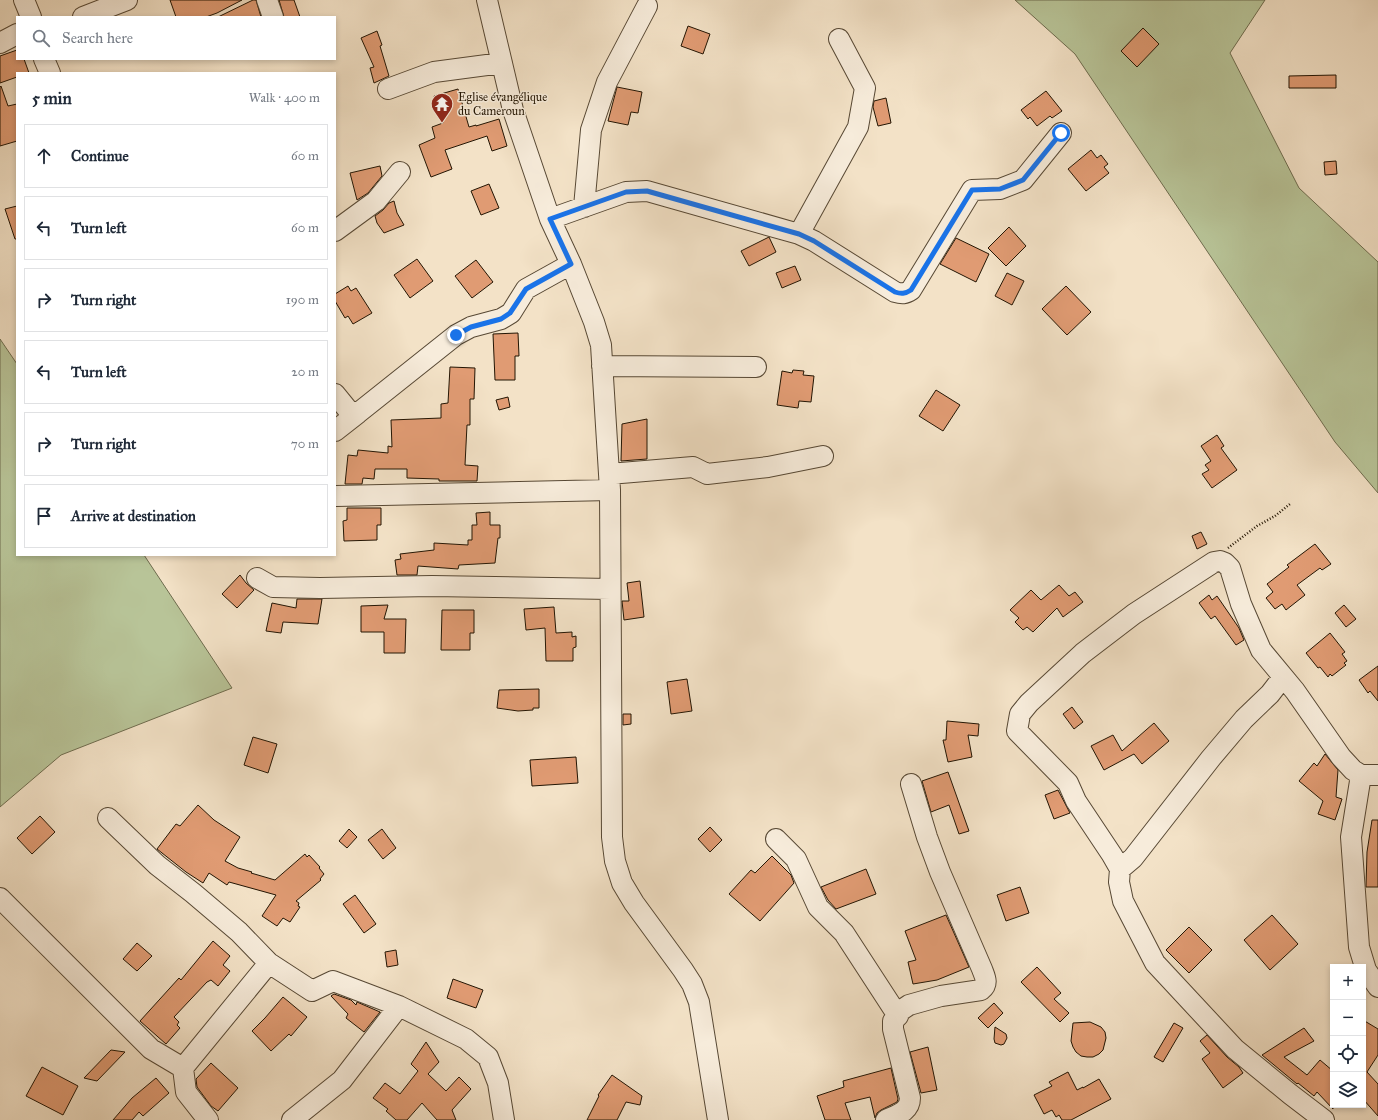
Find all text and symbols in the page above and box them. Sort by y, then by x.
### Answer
search box [16,16,336,60]
icon: search [30,27,52,49]
text: Search here [62,29,133,47]
text: 5 min [32,88,72,109]
text: Walk · 400 m [249,90,320,106]
place label: Eglise évangélique du Cameroun [458,90,547,118]
temple icon: Eglise évangélique du Cameroun [429,91,455,124]
route start [1052,124,1070,142]
icon: ahead [33,145,55,167]
text: Continue [71,147,129,165]
text: 60 m [291,148,319,164]
icon: left [33,217,55,239]
text: Turn left [71,219,127,237]
text: 60 m [291,220,319,236]
icon: right [33,289,55,311]
text: Turn right [71,291,136,309]
text: 190 m [286,292,319,308]
route end [447,326,465,344]
icon: left [33,361,55,383]
text: Turn left [71,363,127,381]
text: 20 m [291,364,319,380]
icon: right [33,433,55,455]
text: Turn right [71,435,136,453]
text: 70 m [291,436,319,452]
icon: arrive [33,505,55,527]
text: Arrive at destination [71,507,196,525]
map controls [1330,964,1366,1108]
button: + [1330,964,1366,1000]
button: − [1330,1000,1366,1036]
button: locate [1330,1036,1366,1072]
button: layers [1330,1072,1366,1108]

